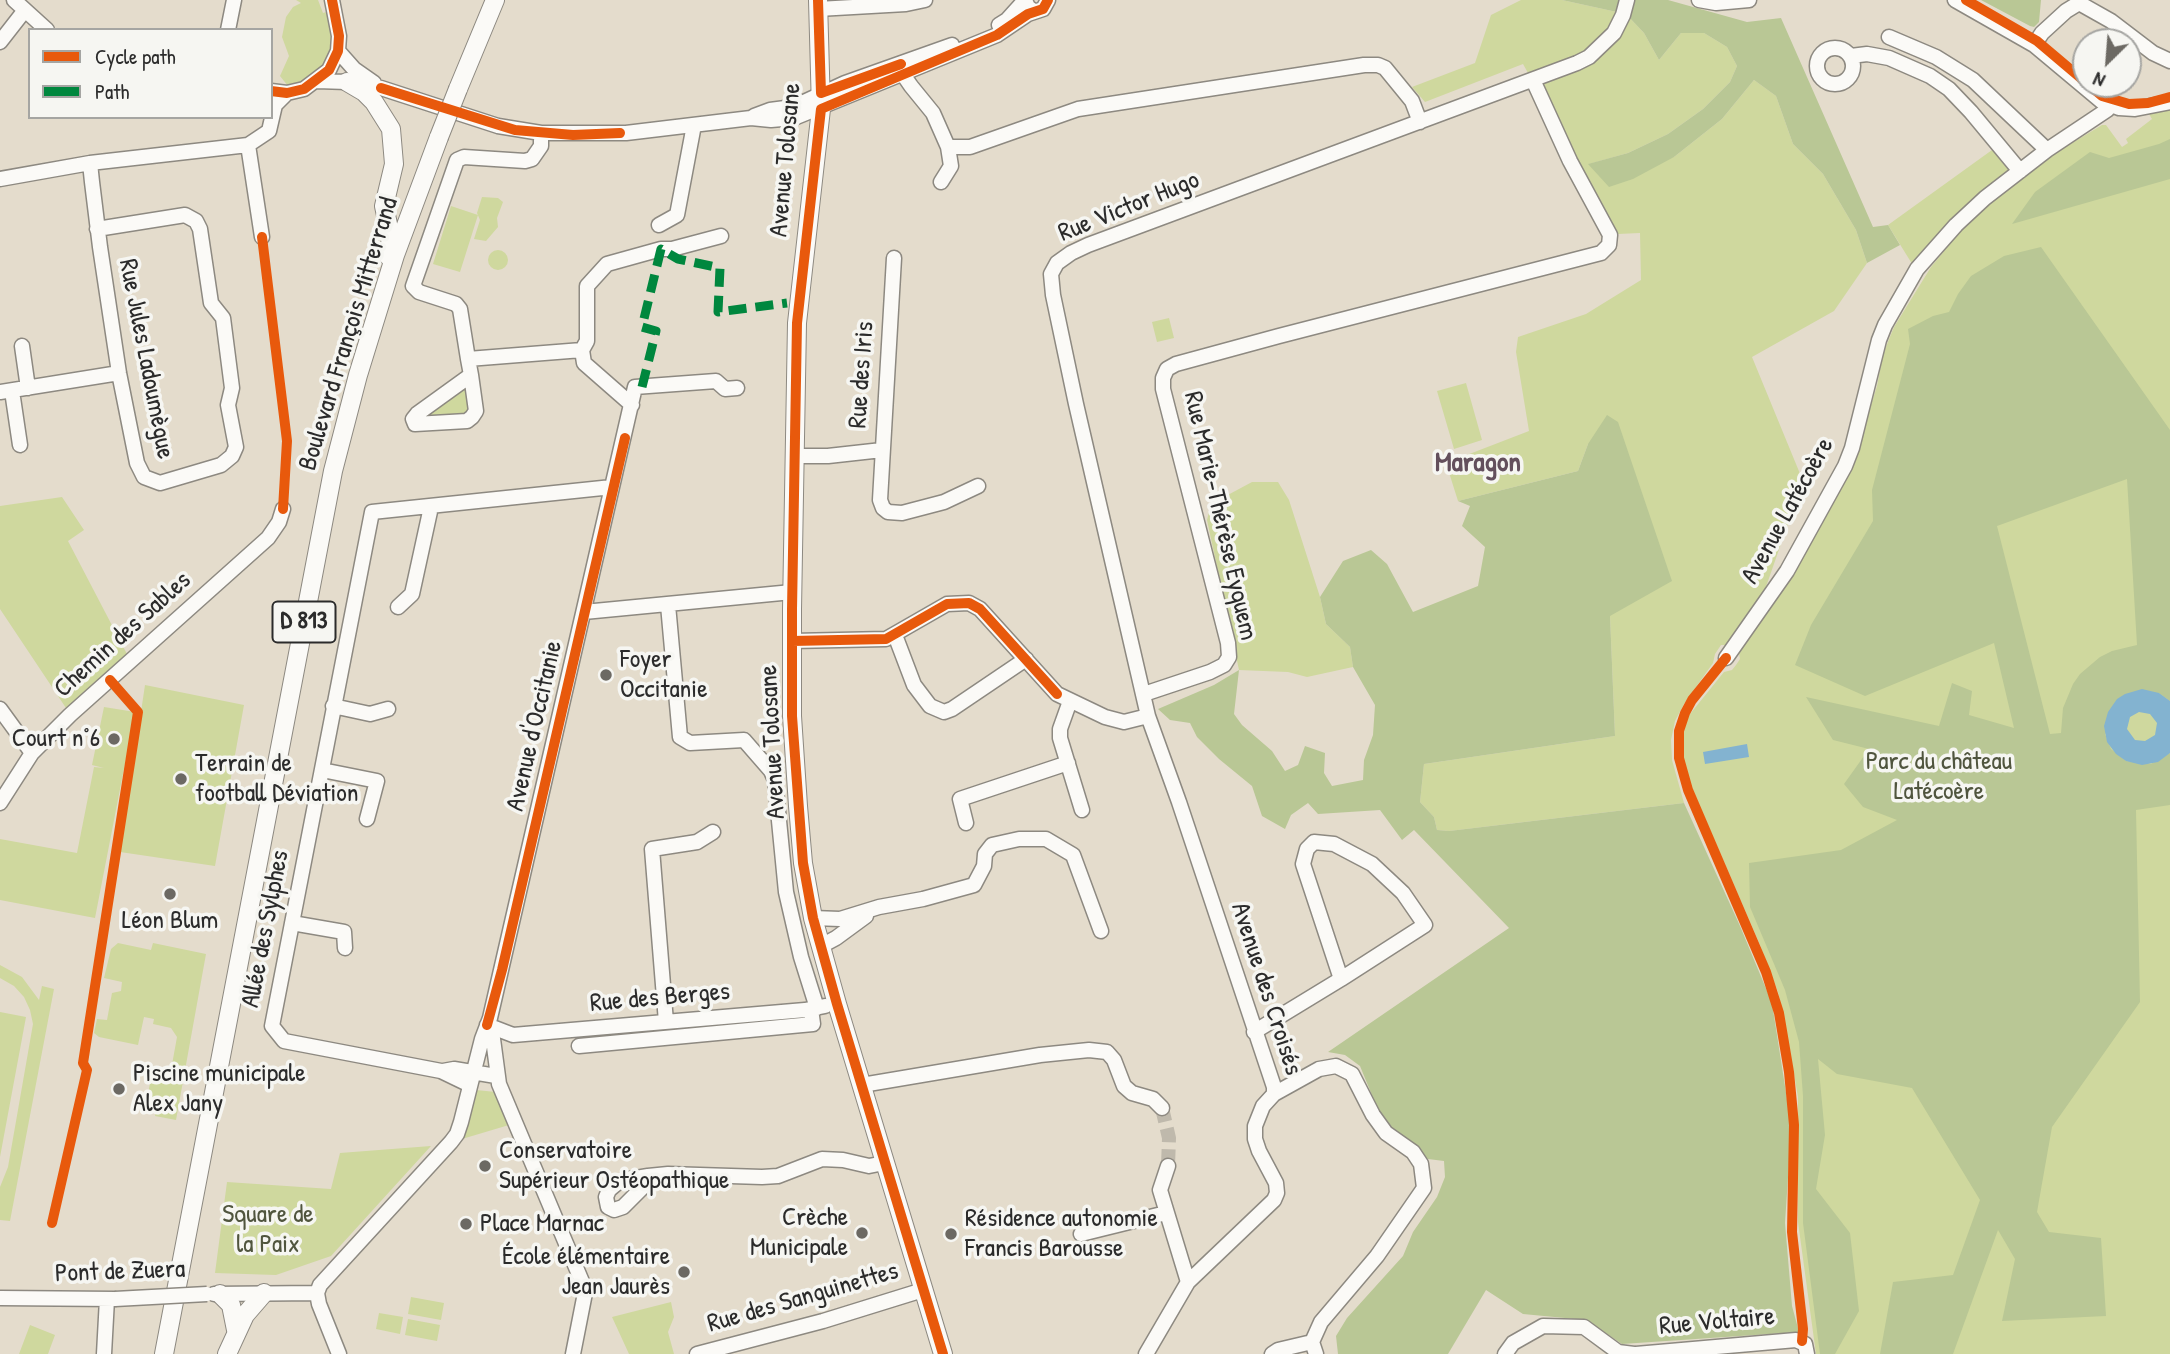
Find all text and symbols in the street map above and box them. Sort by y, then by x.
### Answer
legend [28,28,273,119]
north arrow [2072,28,2142,98]
text: Cycle path [95,42,176,71]
text: N [2089,66,2109,94]
text: Path [95,77,129,106]
street label: Avenue Tolosane [764,82,808,238]
street label: Rue Victor Hugo [1054,165,1204,249]
street label: Boulevard François Mitterrand [293,194,405,474]
street label: Rue Jules Ladoumègue [111,256,181,462]
street label: Rue des Iris [843,321,881,429]
street label: Rue Marie-Thérèse Eyquem [1176,389,1264,643]
street label: Avenue Latécoère [1735,432,1841,590]
district label: Maragon [1435,447,1521,481]
street label: Chemin des Sables [48,565,198,705]
road number: D 813 [272,602,336,642]
street label: Avenue d'Occitanie [500,638,570,814]
place label: Foyer Occitanie [620,644,708,706]
street label: Avenue Tolosane [753,664,793,820]
marker: Foyer Occitanie [598,667,614,683]
place label: Court n°6 [12,723,100,755]
marker: Court n°6 [106,731,122,747]
park label: Parc du château Latécoère [1866,746,2012,808]
place label: Terrain de football Déviation [195,748,358,810]
marker: Terrain de football Déviation [173,771,189,787]
street label: Allée des Sylphes [235,848,297,1010]
marker: Léon Blum [162,886,178,902]
street label: Avenue des Croisés [1223,899,1309,1079]
place label: Léon Blum [122,905,218,937]
street label: Rue des Berges [589,976,731,1020]
place label: Piscine municipale Alex Jany [133,1058,305,1120]
marker: Piscine municipale Alex Jany [111,1081,127,1097]
place label: Conservatoire Supérieur Ostéopathique [499,1135,729,1196]
marker: Conservatoire Supérieur Ostéopathique [477,1158,493,1174]
park label: Square de la Paix [222,1199,314,1260]
place label: Crèche Municipale [750,1202,848,1264]
place label: Résidence autonomie Francis Barousse [965,1203,1158,1264]
place label: Place Marnac [480,1208,604,1240]
marker: Place Marnac [458,1216,474,1232]
marker: Crèche Municipale [854,1225,870,1241]
marker: Résidence autonomie Francis Barousse [943,1226,959,1242]
place label: École élémentaire Jean Jaurès [502,1241,670,1302]
street label: Pont de Zuera [54,1254,186,1290]
street label: Rue des Sanguinettes [704,1256,902,1340]
marker: École élémentaire Jean Jaurès [676,1264,692,1280]
street label: Rue Voltaire [1658,1301,1776,1343]

